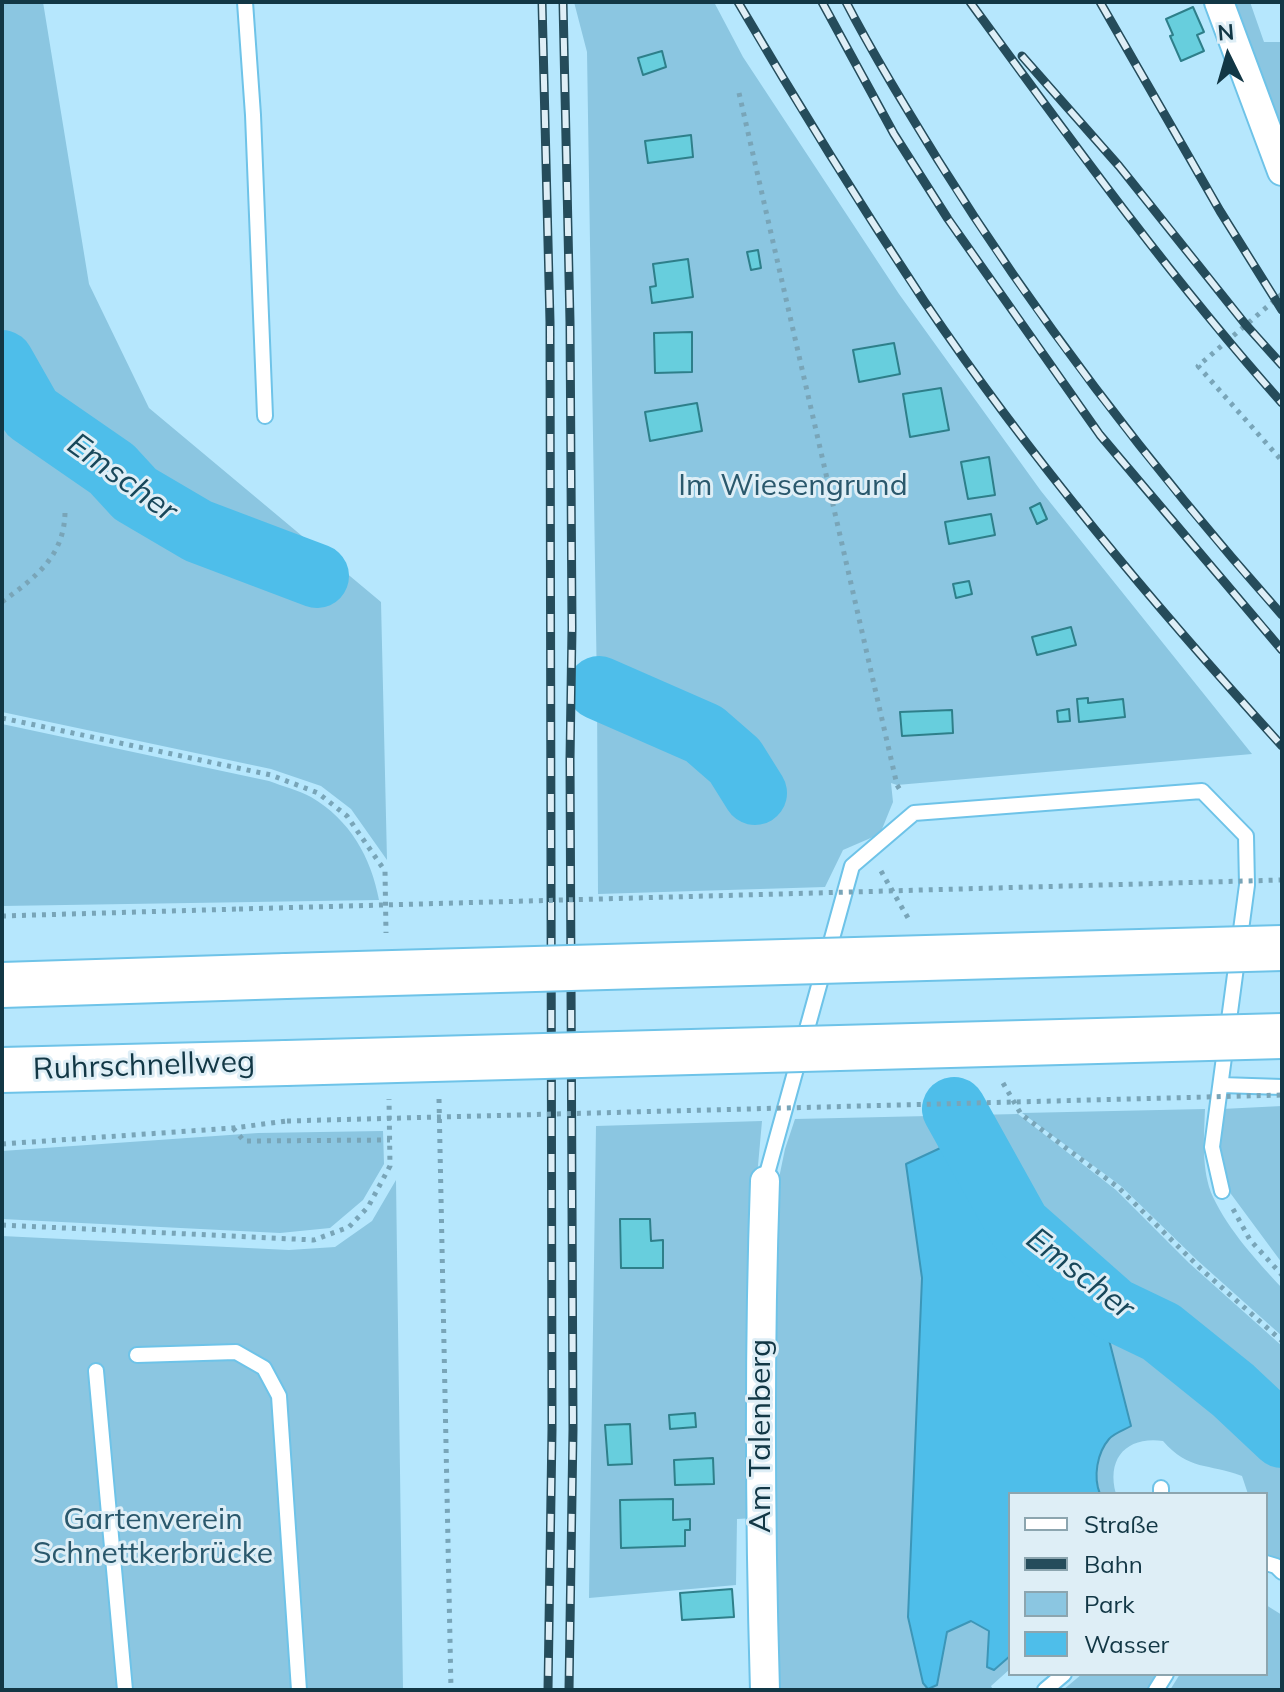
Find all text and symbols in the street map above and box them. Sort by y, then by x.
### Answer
north arrow [1188,16,1268,96]
text: N [1216,17,1235,47]
water label: Emscher [60,425,184,531]
park label: Im Wiesengrund [678,468,908,504]
street label: Ruhrschnellweg [32,1044,256,1088]
water label: Emscher [1018,1220,1142,1328]
street label: Am Talenberg [743,1339,779,1533]
legend [1008,1492,1268,1676]
park label: Gartenverein Schnettkerbrücke [33,1502,273,1572]
text: Straße [1084,1509,1159,1539]
text: Bahn [1084,1549,1143,1579]
text: Park [1084,1589,1135,1619]
text: Wasser [1084,1629,1169,1659]

